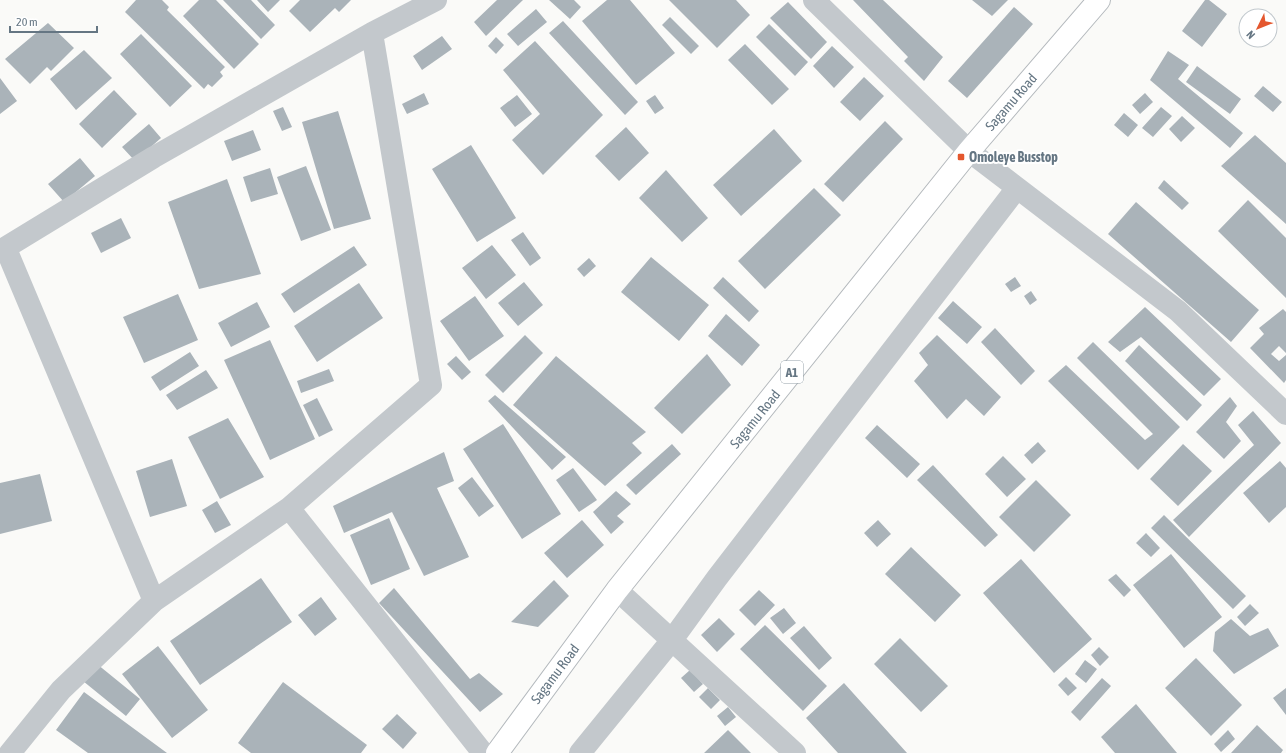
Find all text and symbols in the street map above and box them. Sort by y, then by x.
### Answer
scale bar [10,8,97,34]
north arrow [1238,8,1278,48]
text: 20 m [16,15,38,29]
text: N [1244,28,1257,41]
street label: Sagamu Road [982,70,1040,134]
place label: Omoleye Busstop [969,149,1058,165]
marker: Omoleye Busstop [956,152,966,162]
road number: A1 [781,361,803,383]
street label: Sagamu Road [727,387,783,451]
street label: Sagamu Road [528,641,582,707]

